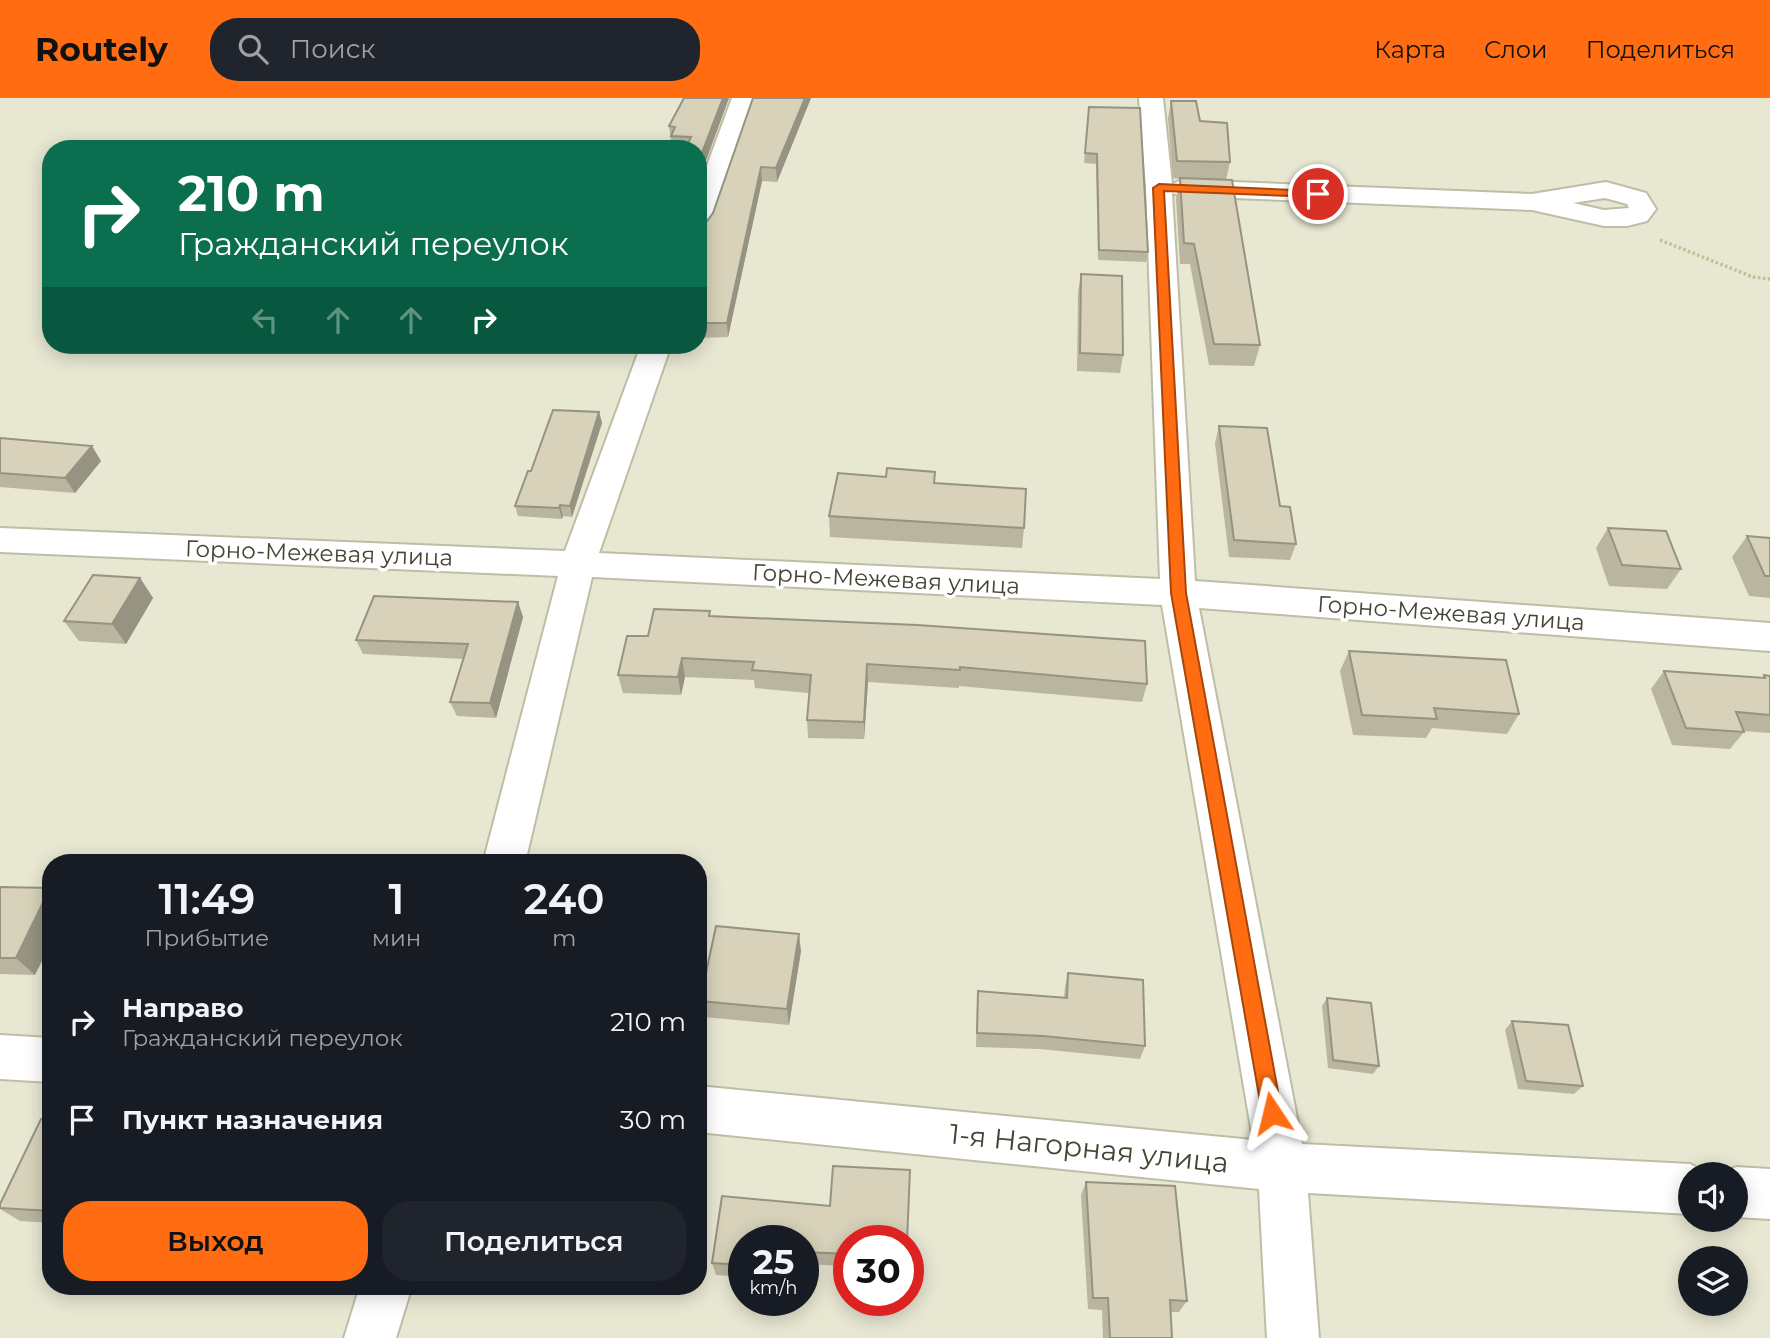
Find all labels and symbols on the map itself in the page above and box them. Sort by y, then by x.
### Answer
pin [1288,164,1348,224]
street label: Горно-Межевая улица [185,534,453,572]
street label: Горно-Межевая улица [751,558,1021,600]
street label: Горно-Межевая улица [1316,590,1586,636]
position arrow [1235,1076,1309,1150]
street label: 1-я Нагорная улица [948,1116,1230,1180]
speed limit sign: 30 [833,1225,924,1316]

